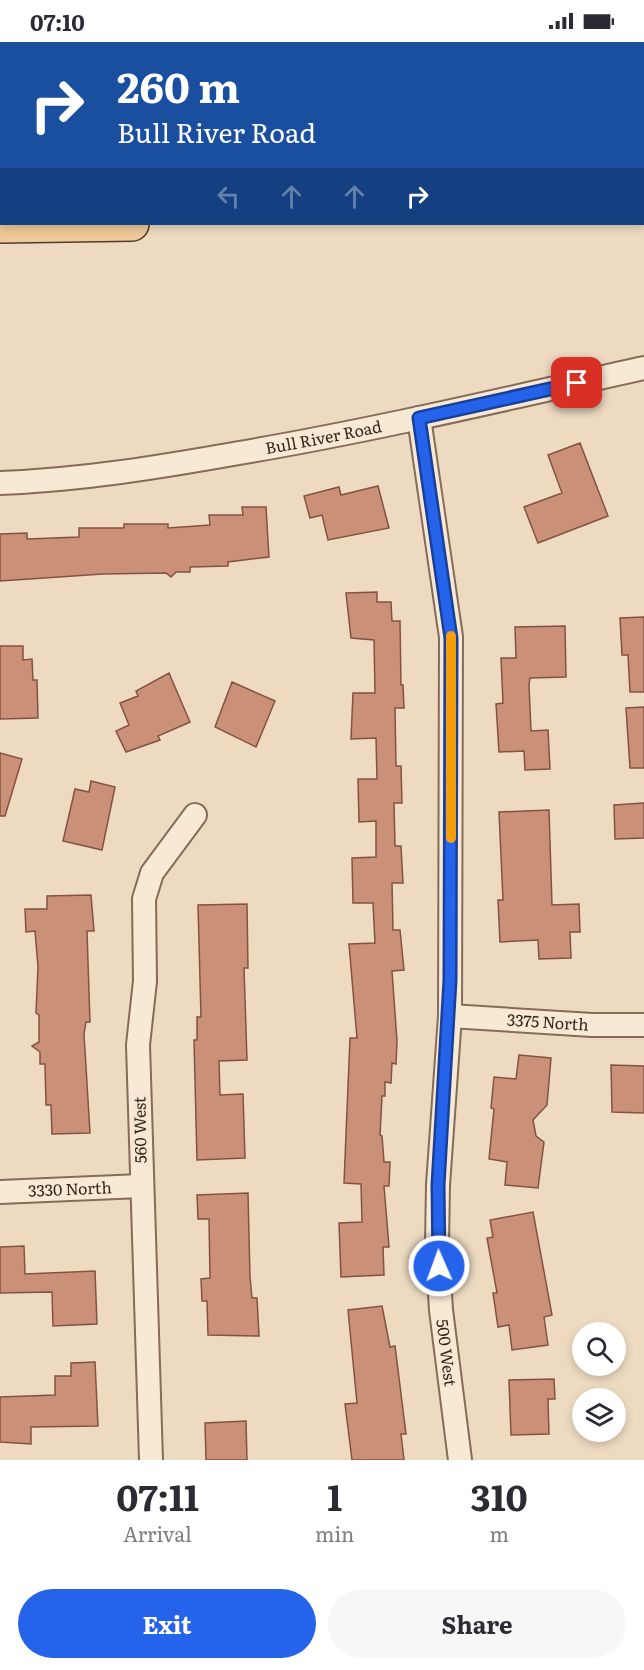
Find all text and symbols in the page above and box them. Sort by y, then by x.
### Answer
text: 07:10 [30,5,85,38]
text: 260 m [117,54,240,116]
icon: right [18,66,96,144]
text: Bull River Road [117,111,316,151]
icon: left [212,180,245,213]
icon: ahead [275,180,308,213]
icon: ahead [338,180,371,213]
icon: right [401,180,434,213]
pin [551,357,602,408]
icon: arrive [560,366,593,399]
street label: Bull River Road [263,413,384,459]
street label: 3375 North [506,1007,590,1036]
street label: 560 West [126,1096,152,1164]
street label: 3330 North [27,1174,113,1202]
position arrow [407,1234,471,1298]
street label: 500 West [431,1318,464,1388]
map controls [572,1322,626,1442]
button: search [572,1322,626,1376]
button: layers [572,1388,626,1442]
text: 07:11 [116,1469,199,1522]
text: 1 [327,1469,342,1522]
text: 310 [471,1469,528,1522]
text: Arrival [123,1518,192,1548]
text: min [315,1518,354,1548]
text: m [489,1518,509,1548]
button: Exit [18,1589,316,1658]
button: Share [328,1589,626,1658]

